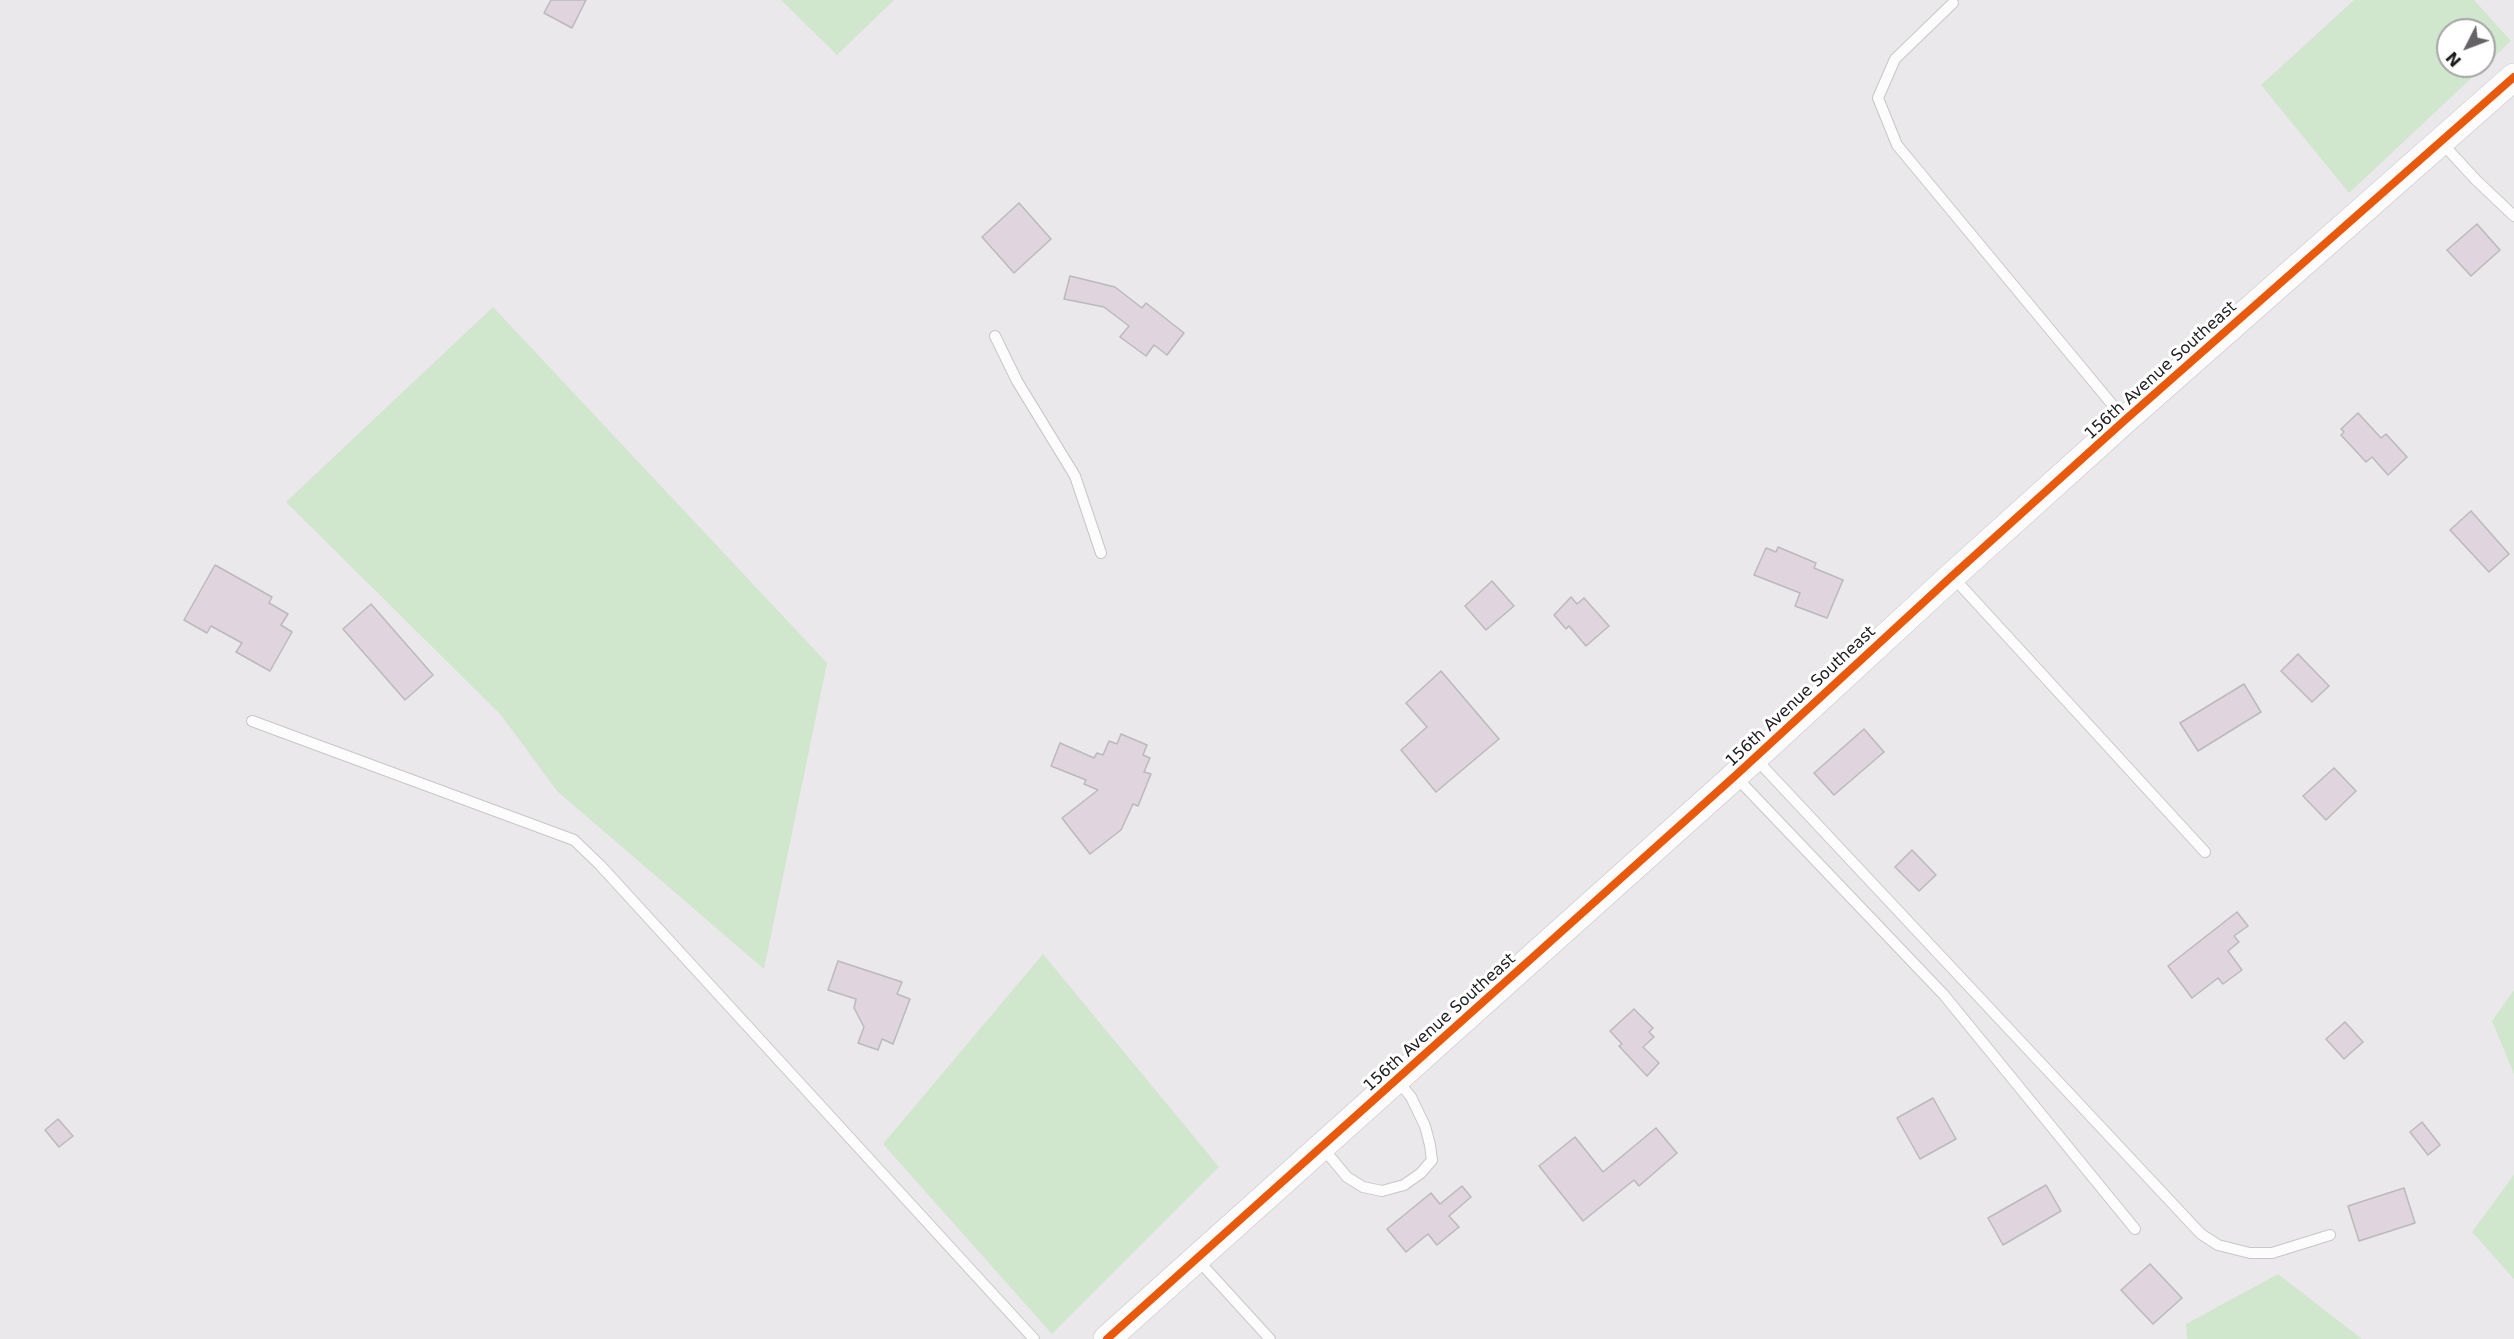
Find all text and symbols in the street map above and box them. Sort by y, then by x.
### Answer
north arrow [2436,18,2496,78]
text: N [2442,48,2465,70]
street label: 156th Avenue Southeast [2081,298,2241,444]
street label: 156th Avenue Southeast [1722,623,1880,771]
street label: 156th Avenue Southeast [1360,950,1520,1096]

